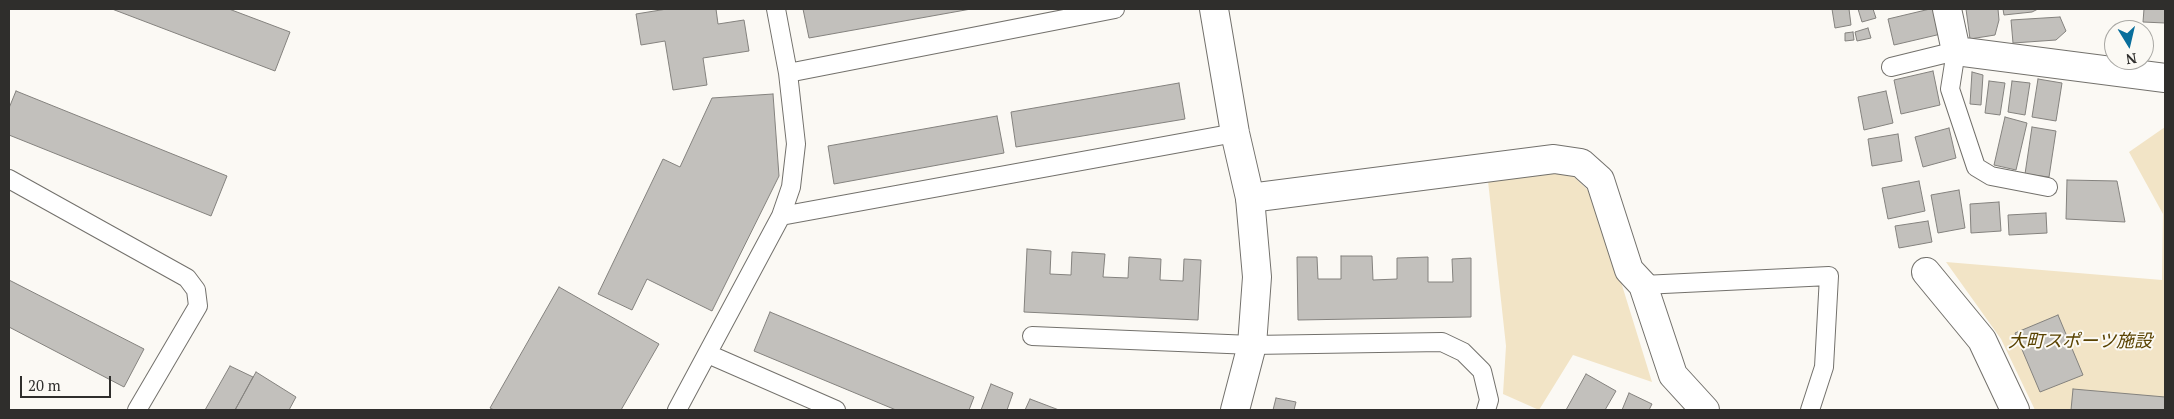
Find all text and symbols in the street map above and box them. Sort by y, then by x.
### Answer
north arrow [2104,20,2154,70]
text: N [2125,49,2138,70]
park label: 大町スポーツ施設 [2008,331,2152,353]
scale bar [22,366,114,398]
text: 20 m [28,375,61,395]

